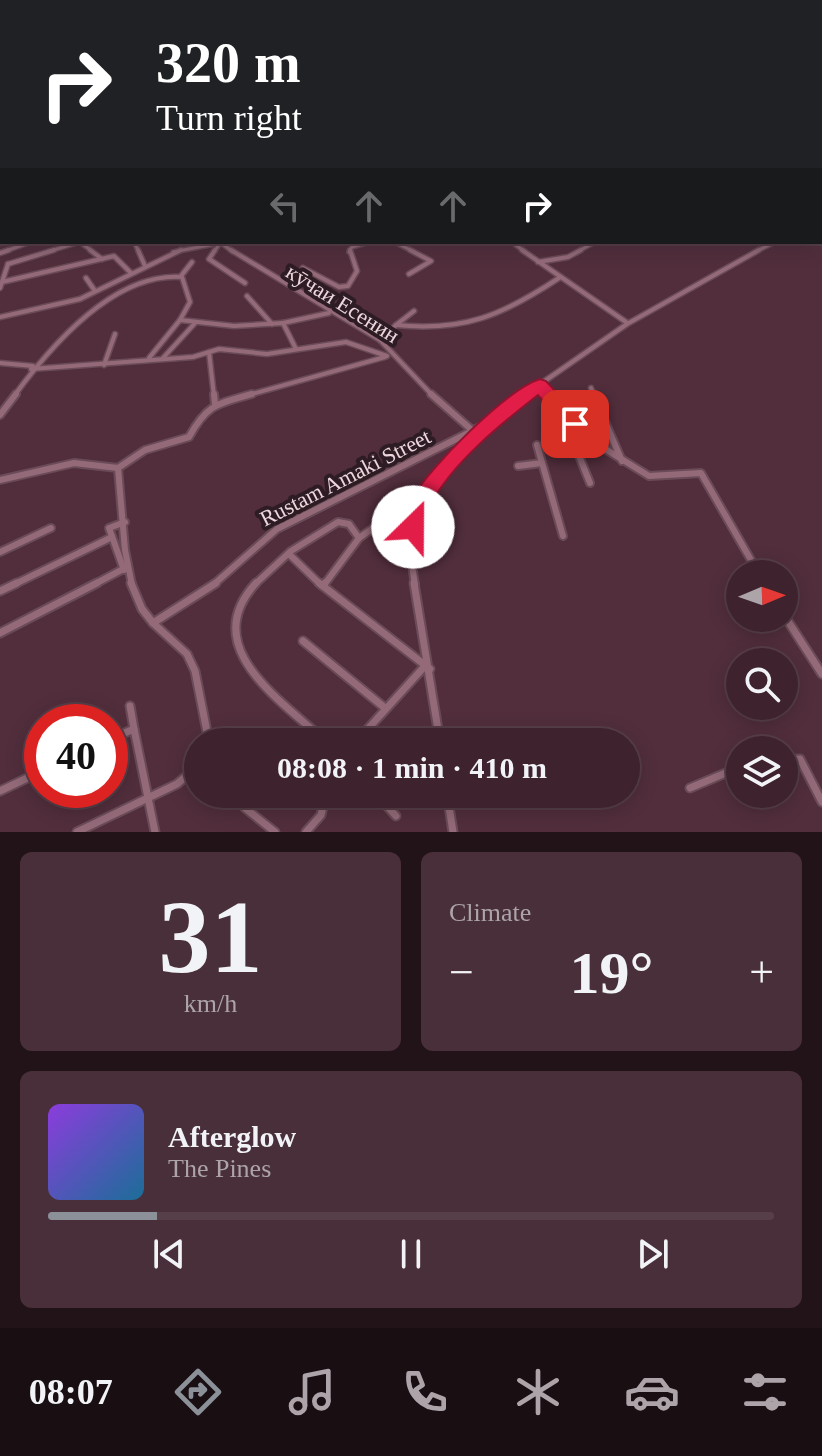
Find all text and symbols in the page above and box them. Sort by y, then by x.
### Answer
icon: right [24,32,128,136]
text: 320 m [156,32,301,94]
text: Turn right [156,98,302,138]
icon: left [263,184,307,228]
icon: ahead [347,184,391,228]
icon: ahead [431,184,475,228]
icon: right [515,184,559,228]
street label: кӯчаи Есенин [282,259,404,348]
pin [541,390,609,458]
icon: arrive [553,402,597,446]
street label: Rustam Amaki Street [256,424,435,531]
position arrow [371,485,455,569]
north arrow [726,560,798,632]
map controls [726,560,798,808]
button: search [726,648,798,720]
speed limit sign: 40 [24,704,128,808]
button: layers [726,736,798,808]
text: 08:08 · 1 min · 410 m [277,751,547,784]
text: 31 [159,879,263,994]
text: Climate [449,898,531,927]
text: 19° [570,940,654,1006]
text: − [449,948,474,997]
text: + [749,948,774,997]
text: km/h [184,989,237,1018]
text: Afterglow [168,1120,296,1153]
text: The Pines [168,1154,271,1183]
icon: previous [147,1232,191,1276]
icon: pause [389,1232,433,1276]
icon: next [631,1232,675,1276]
icon: directions [170,1364,226,1420]
icon: music [284,1364,340,1420]
icon: phone [397,1364,453,1420]
icon: climate [510,1364,566,1420]
icon: car [624,1364,680,1420]
icon: filters [737,1364,793,1420]
text: 08:07 [29,1372,113,1412]

